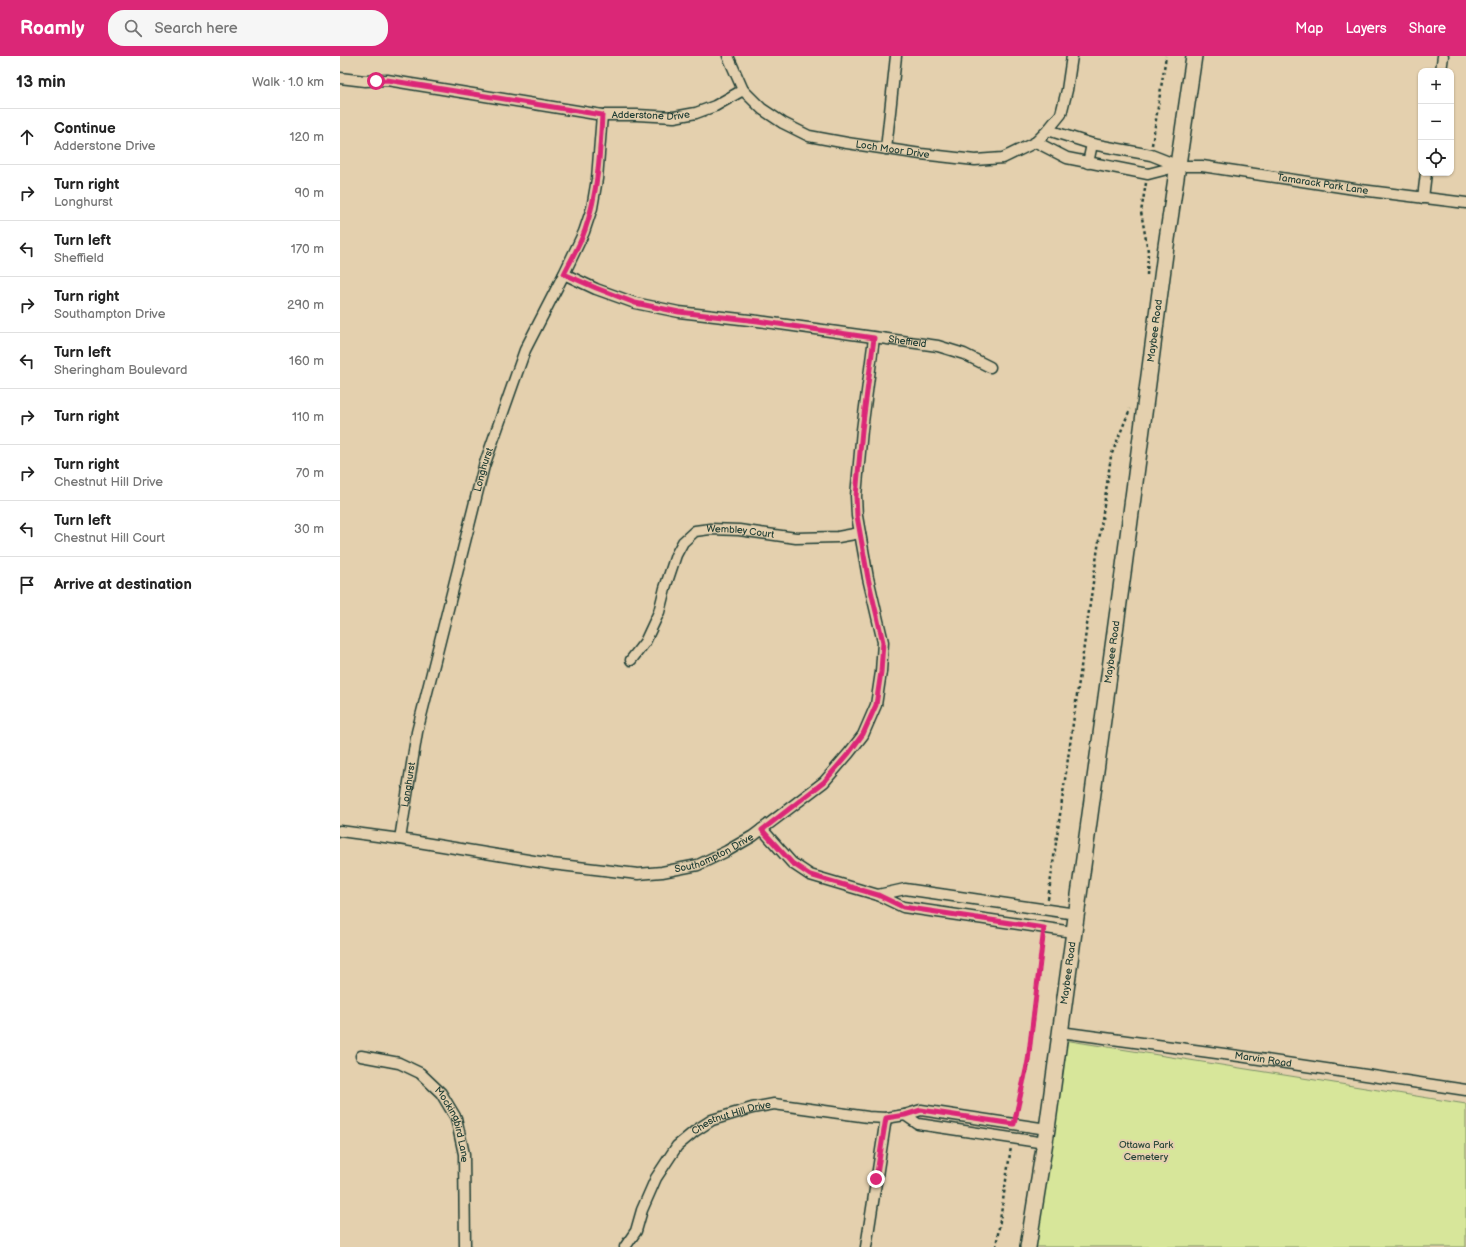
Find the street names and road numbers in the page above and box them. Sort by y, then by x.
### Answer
street label: Adderstone Drive [612,108,691,123]
street label: Loch Moor Drive [855,138,930,161]
street label: Tamarack Park Lane [1276,171,1369,197]
street label: Maybee Road [1145,298,1165,363]
street label: Sheffield [887,333,928,350]
street label: Longhurst [472,446,496,493]
street label: Wembley Court [706,523,775,541]
street label: Maybee Road [1102,620,1123,684]
street label: Longhurst [399,761,418,808]
street label: Southampton Drive [673,831,756,875]
street label: Maybee Road [1058,941,1079,1005]
street label: Marvin Road [1234,1049,1293,1070]
street label: Mockingbird Lane [432,1084,470,1163]
street label: Chestnut Hill Drive [689,1099,772,1138]

